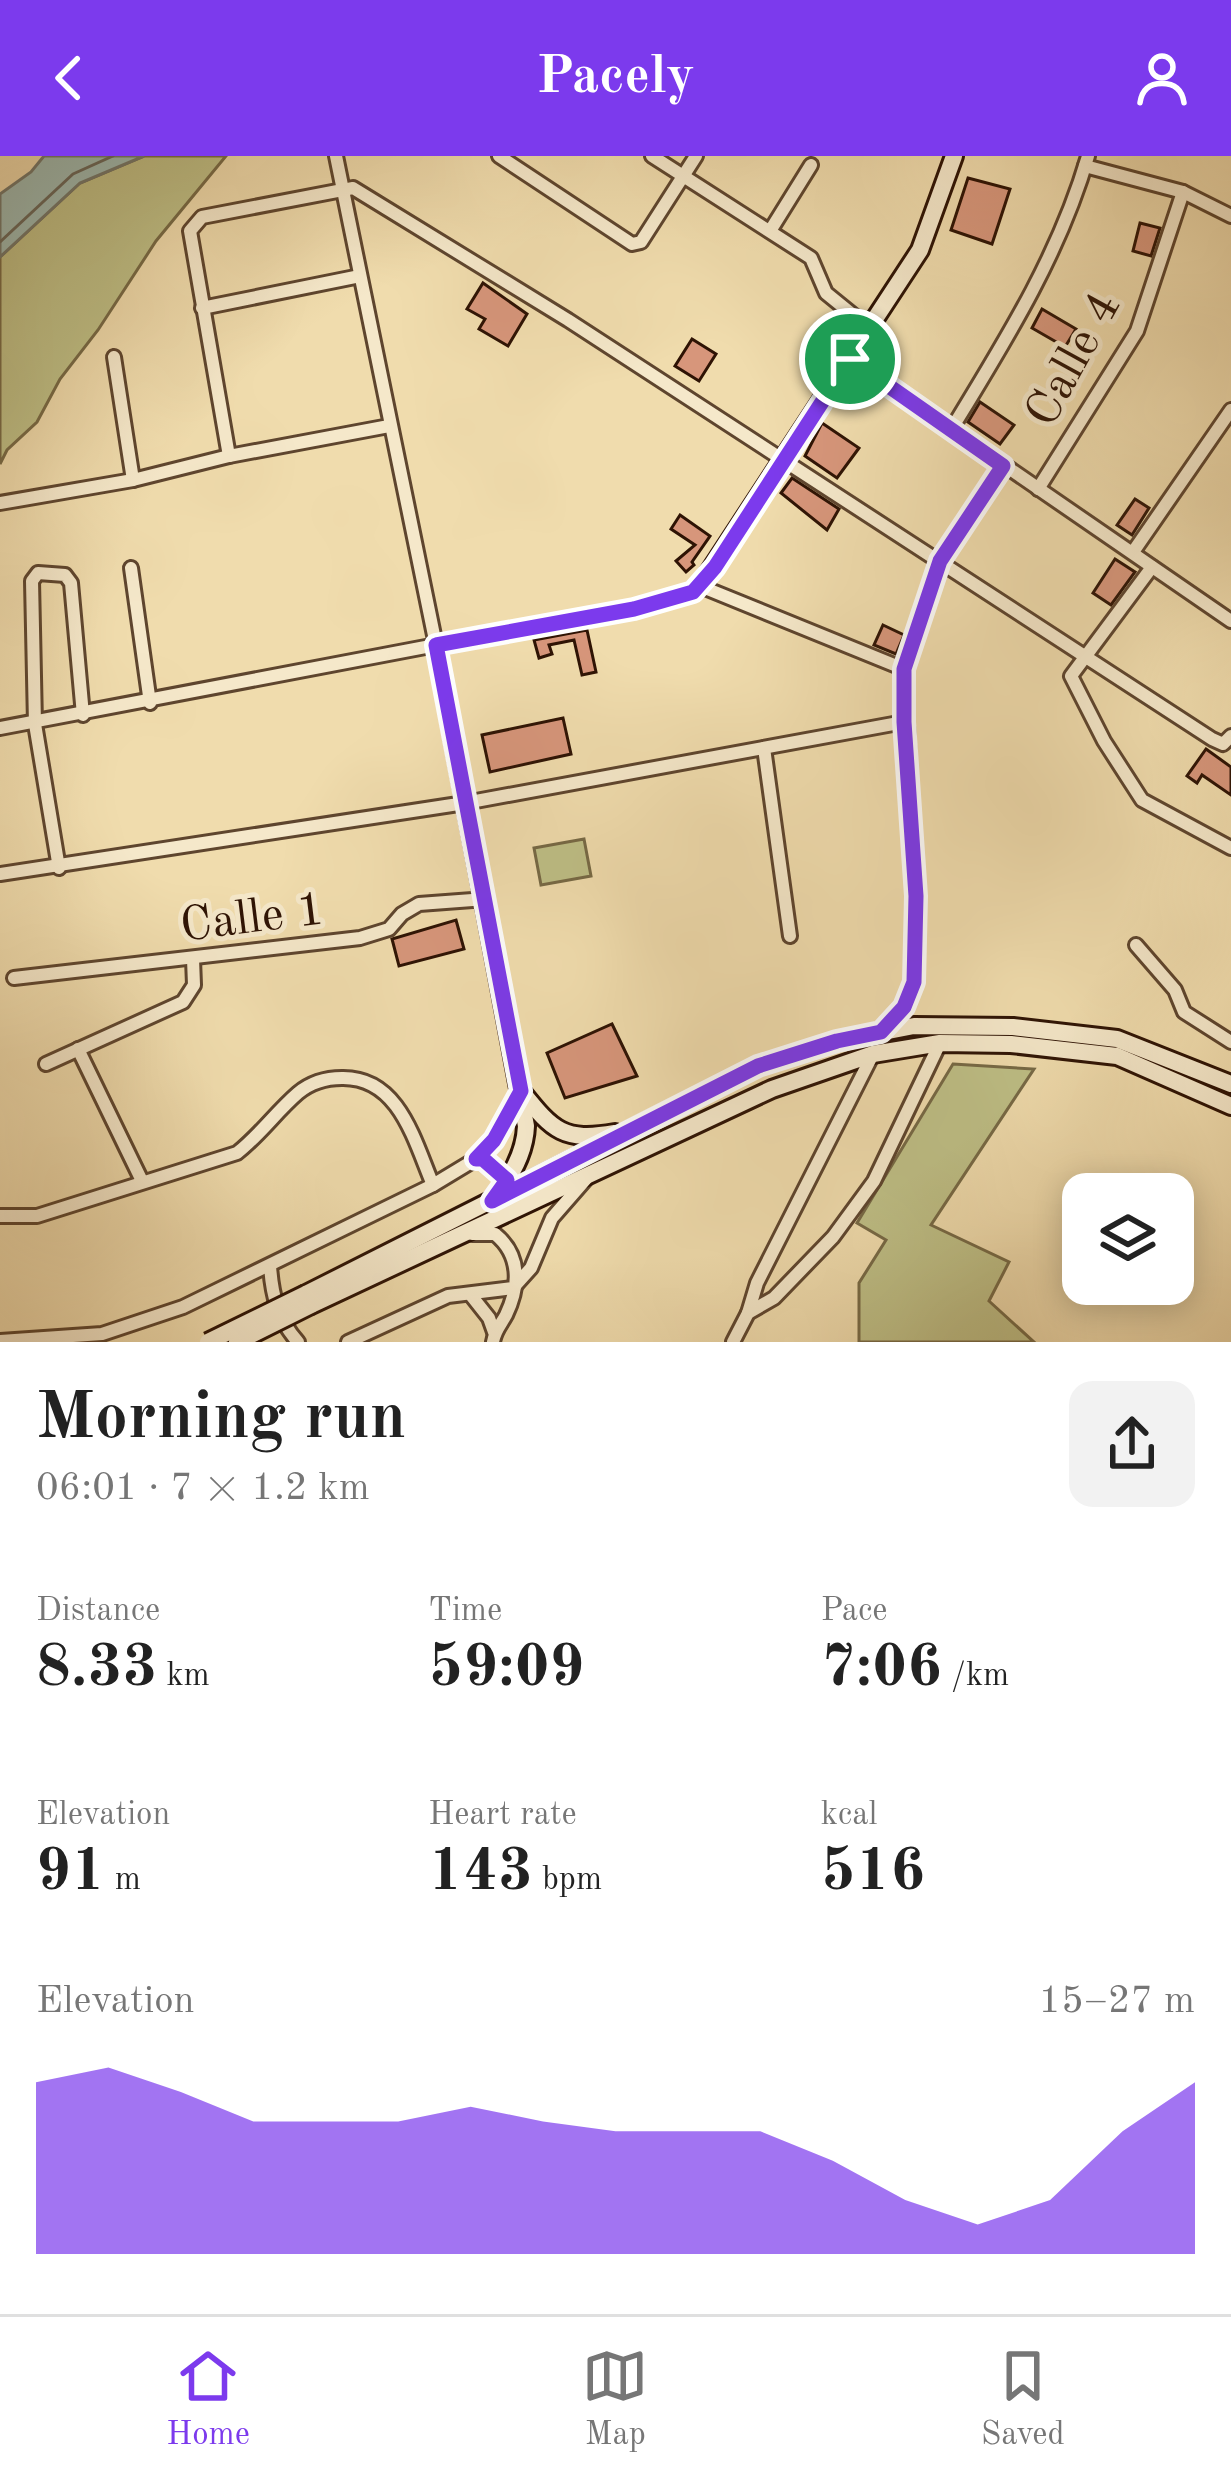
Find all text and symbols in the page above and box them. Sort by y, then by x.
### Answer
icon: back [36,45,102,111]
icon: person [1129,45,1195,111]
text: Pacely [536,51,695,105]
street label: Calle 4 [1018,285,1131,435]
pin [799,308,901,410]
icon: arrive [817,326,883,392]
street label: Calle 1 [178,886,327,952]
map controls [1062,1173,1194,1305]
button: layers [1062,1173,1194,1305]
button: share [1069,1381,1195,1507]
text: Morning run [36,1387,406,1453]
text: 06:01 · 7 × 1.2 km [36,1469,370,1508]
text: Distance [36,1595,160,1628]
text: Time [428,1595,502,1628]
text: Pace [821,1595,888,1628]
text: 8.33 [36,1639,157,1699]
text: 59:09 [428,1639,584,1699]
text: 7:06 [821,1639,942,1699]
text: km [157,1660,210,1693]
text: /km [942,1660,1009,1693]
text: Elevation [36,1799,170,1832]
text: Heart rate [428,1799,577,1832]
text: kcal [821,1799,877,1832]
text: 91 [36,1843,106,1903]
text: 143 [428,1843,533,1903]
text: 516 [821,1843,925,1903]
text: m [106,1864,141,1897]
text: bpm [533,1864,602,1897]
text: Elevation [36,1982,195,2021]
text: 15–27 m [1038,1982,1195,2021]
tab: Home [166,2343,250,2456]
tab: Map [582,2343,648,2456]
tab: Saved [981,2343,1065,2456]

